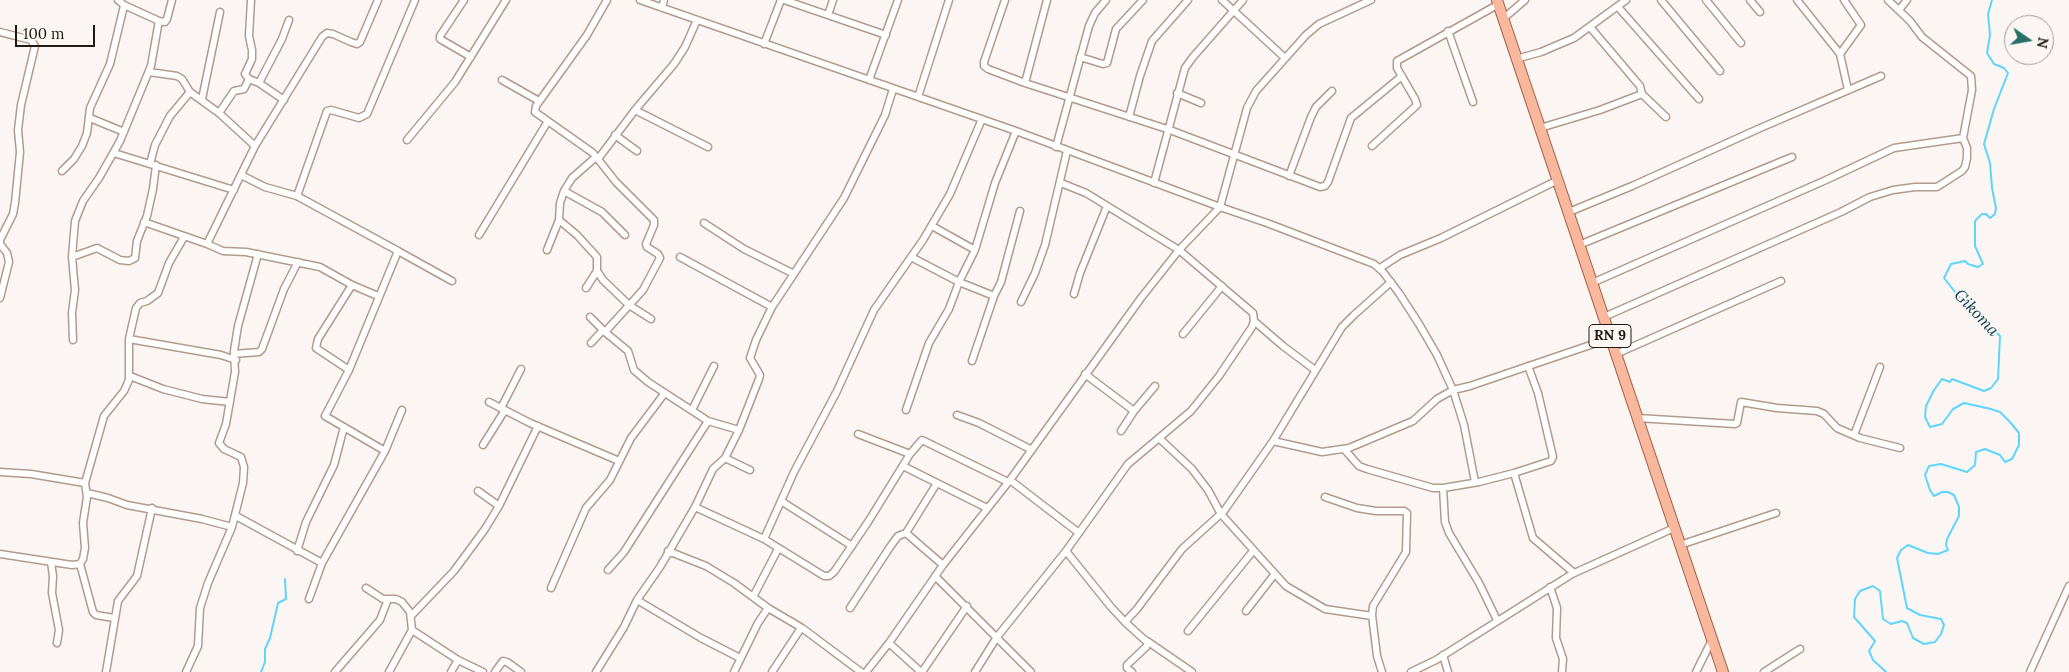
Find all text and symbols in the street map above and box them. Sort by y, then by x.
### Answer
scale bar [18,15,98,47]
north arrow [2004,15,2054,65]
text: 100 m [23,24,64,43]
text: N [2033,36,2053,50]
water label: Gikoma [1950,286,2002,340]
road number: RN 9 [1589,324,1631,348]

